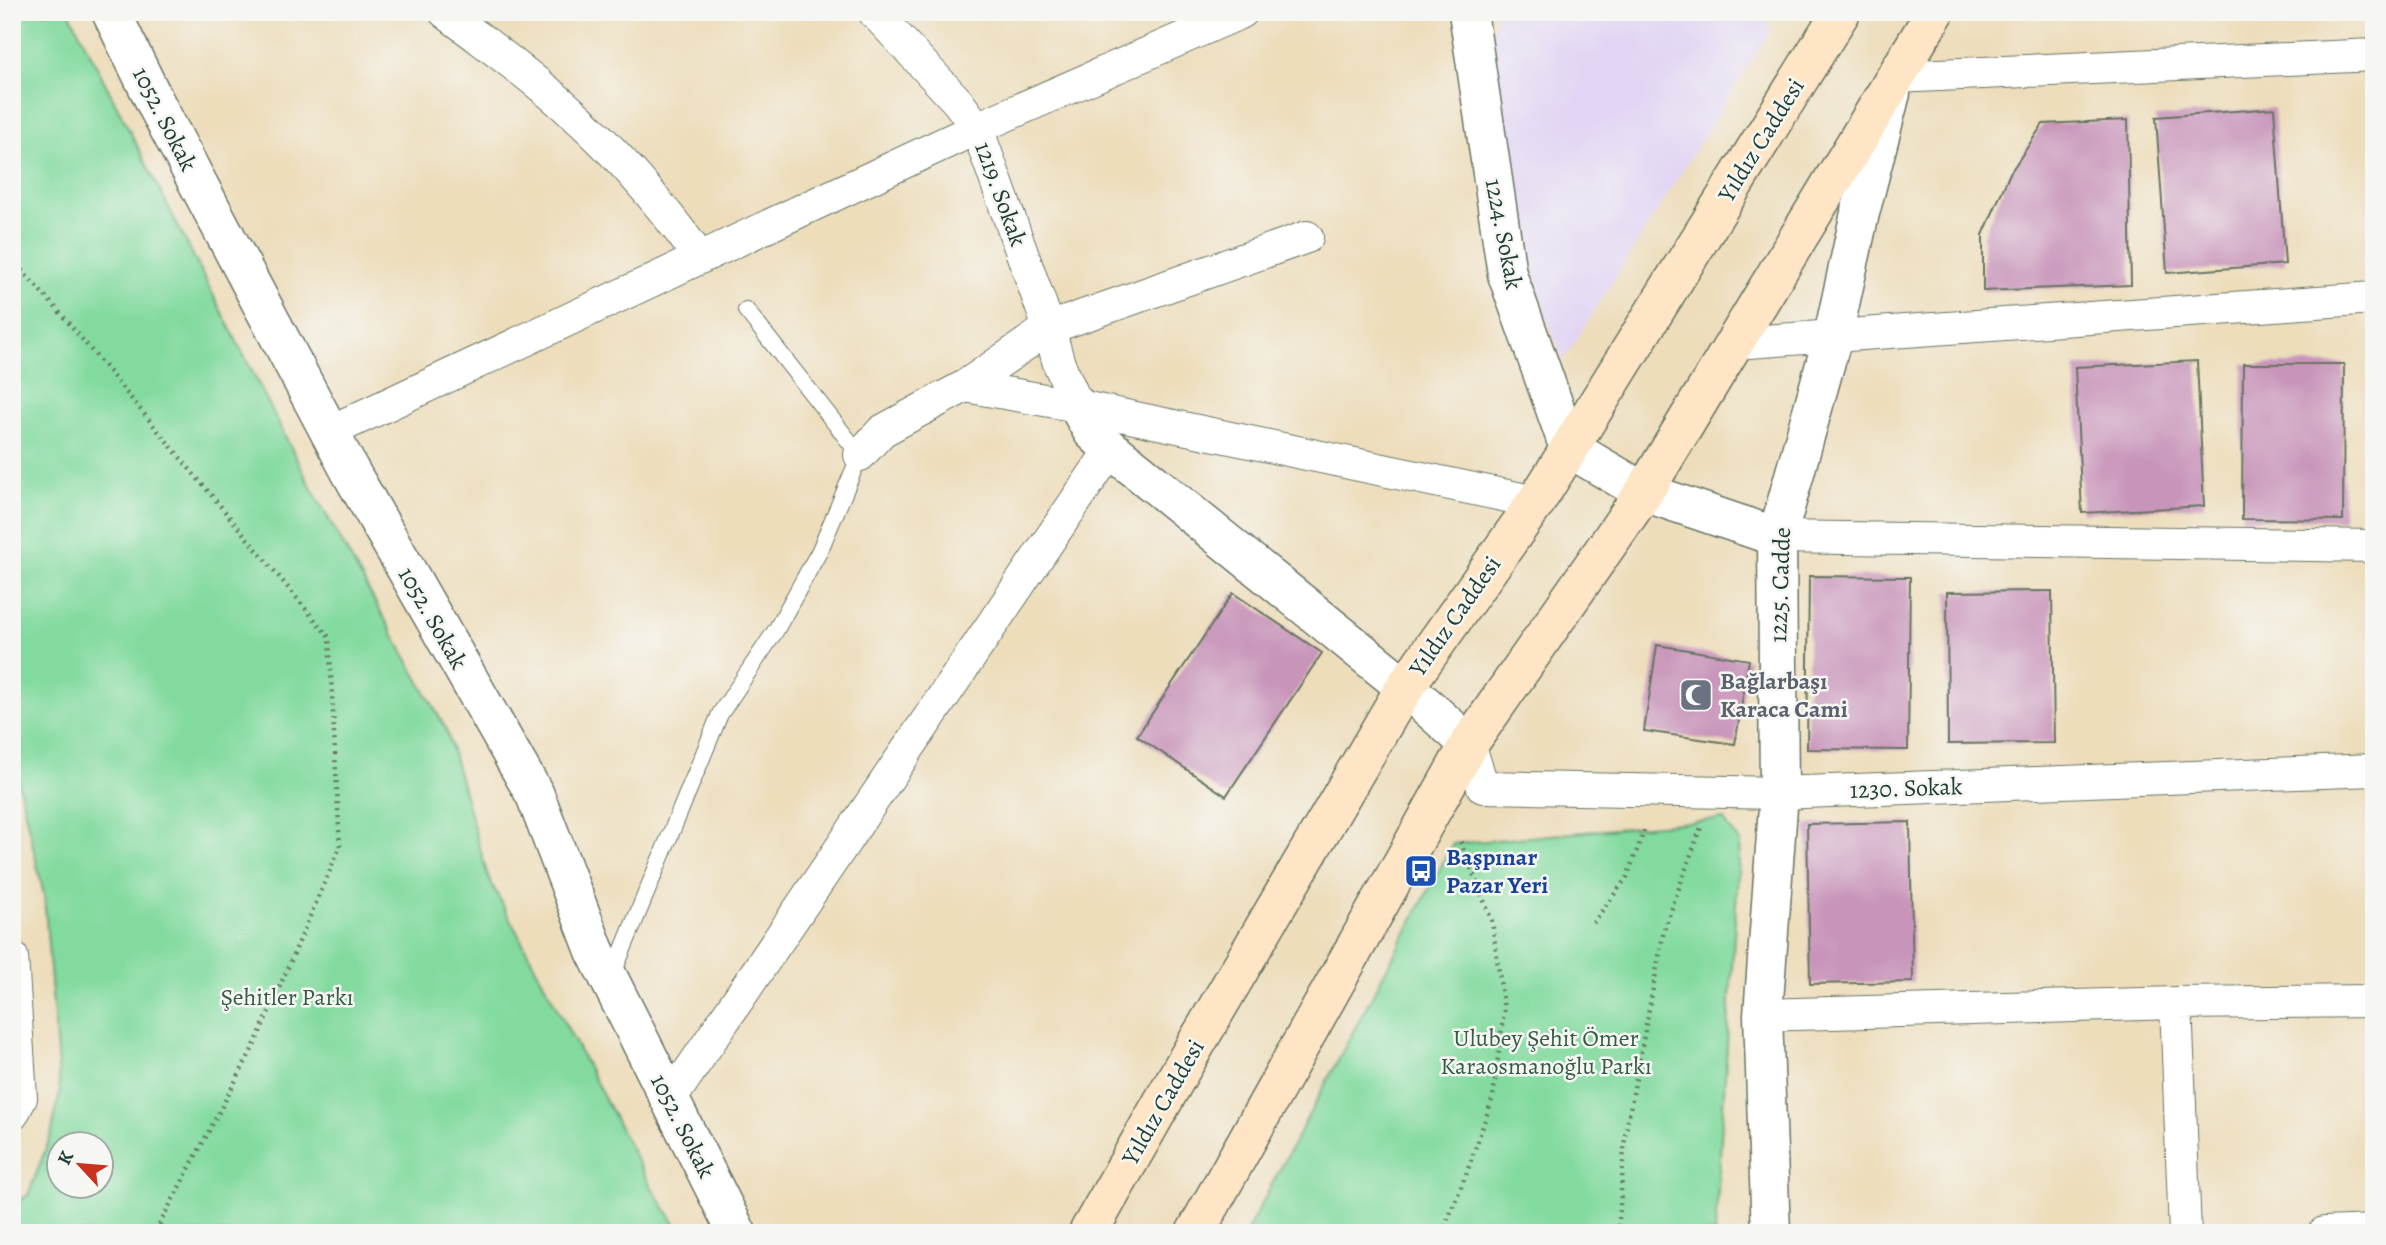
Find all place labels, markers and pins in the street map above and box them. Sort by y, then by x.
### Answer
place label: Bağlarbaşı Karaca Cami [1720,665,1848,725]
mosque icon: Bağlarbaşı Karaca Cami [1677,676,1715,714]
place label: Başpınar Pazar Yeri [1446,841,1548,901]
bus stop icon: Başpınar Pazar Yeri [1402,852,1440,890]

